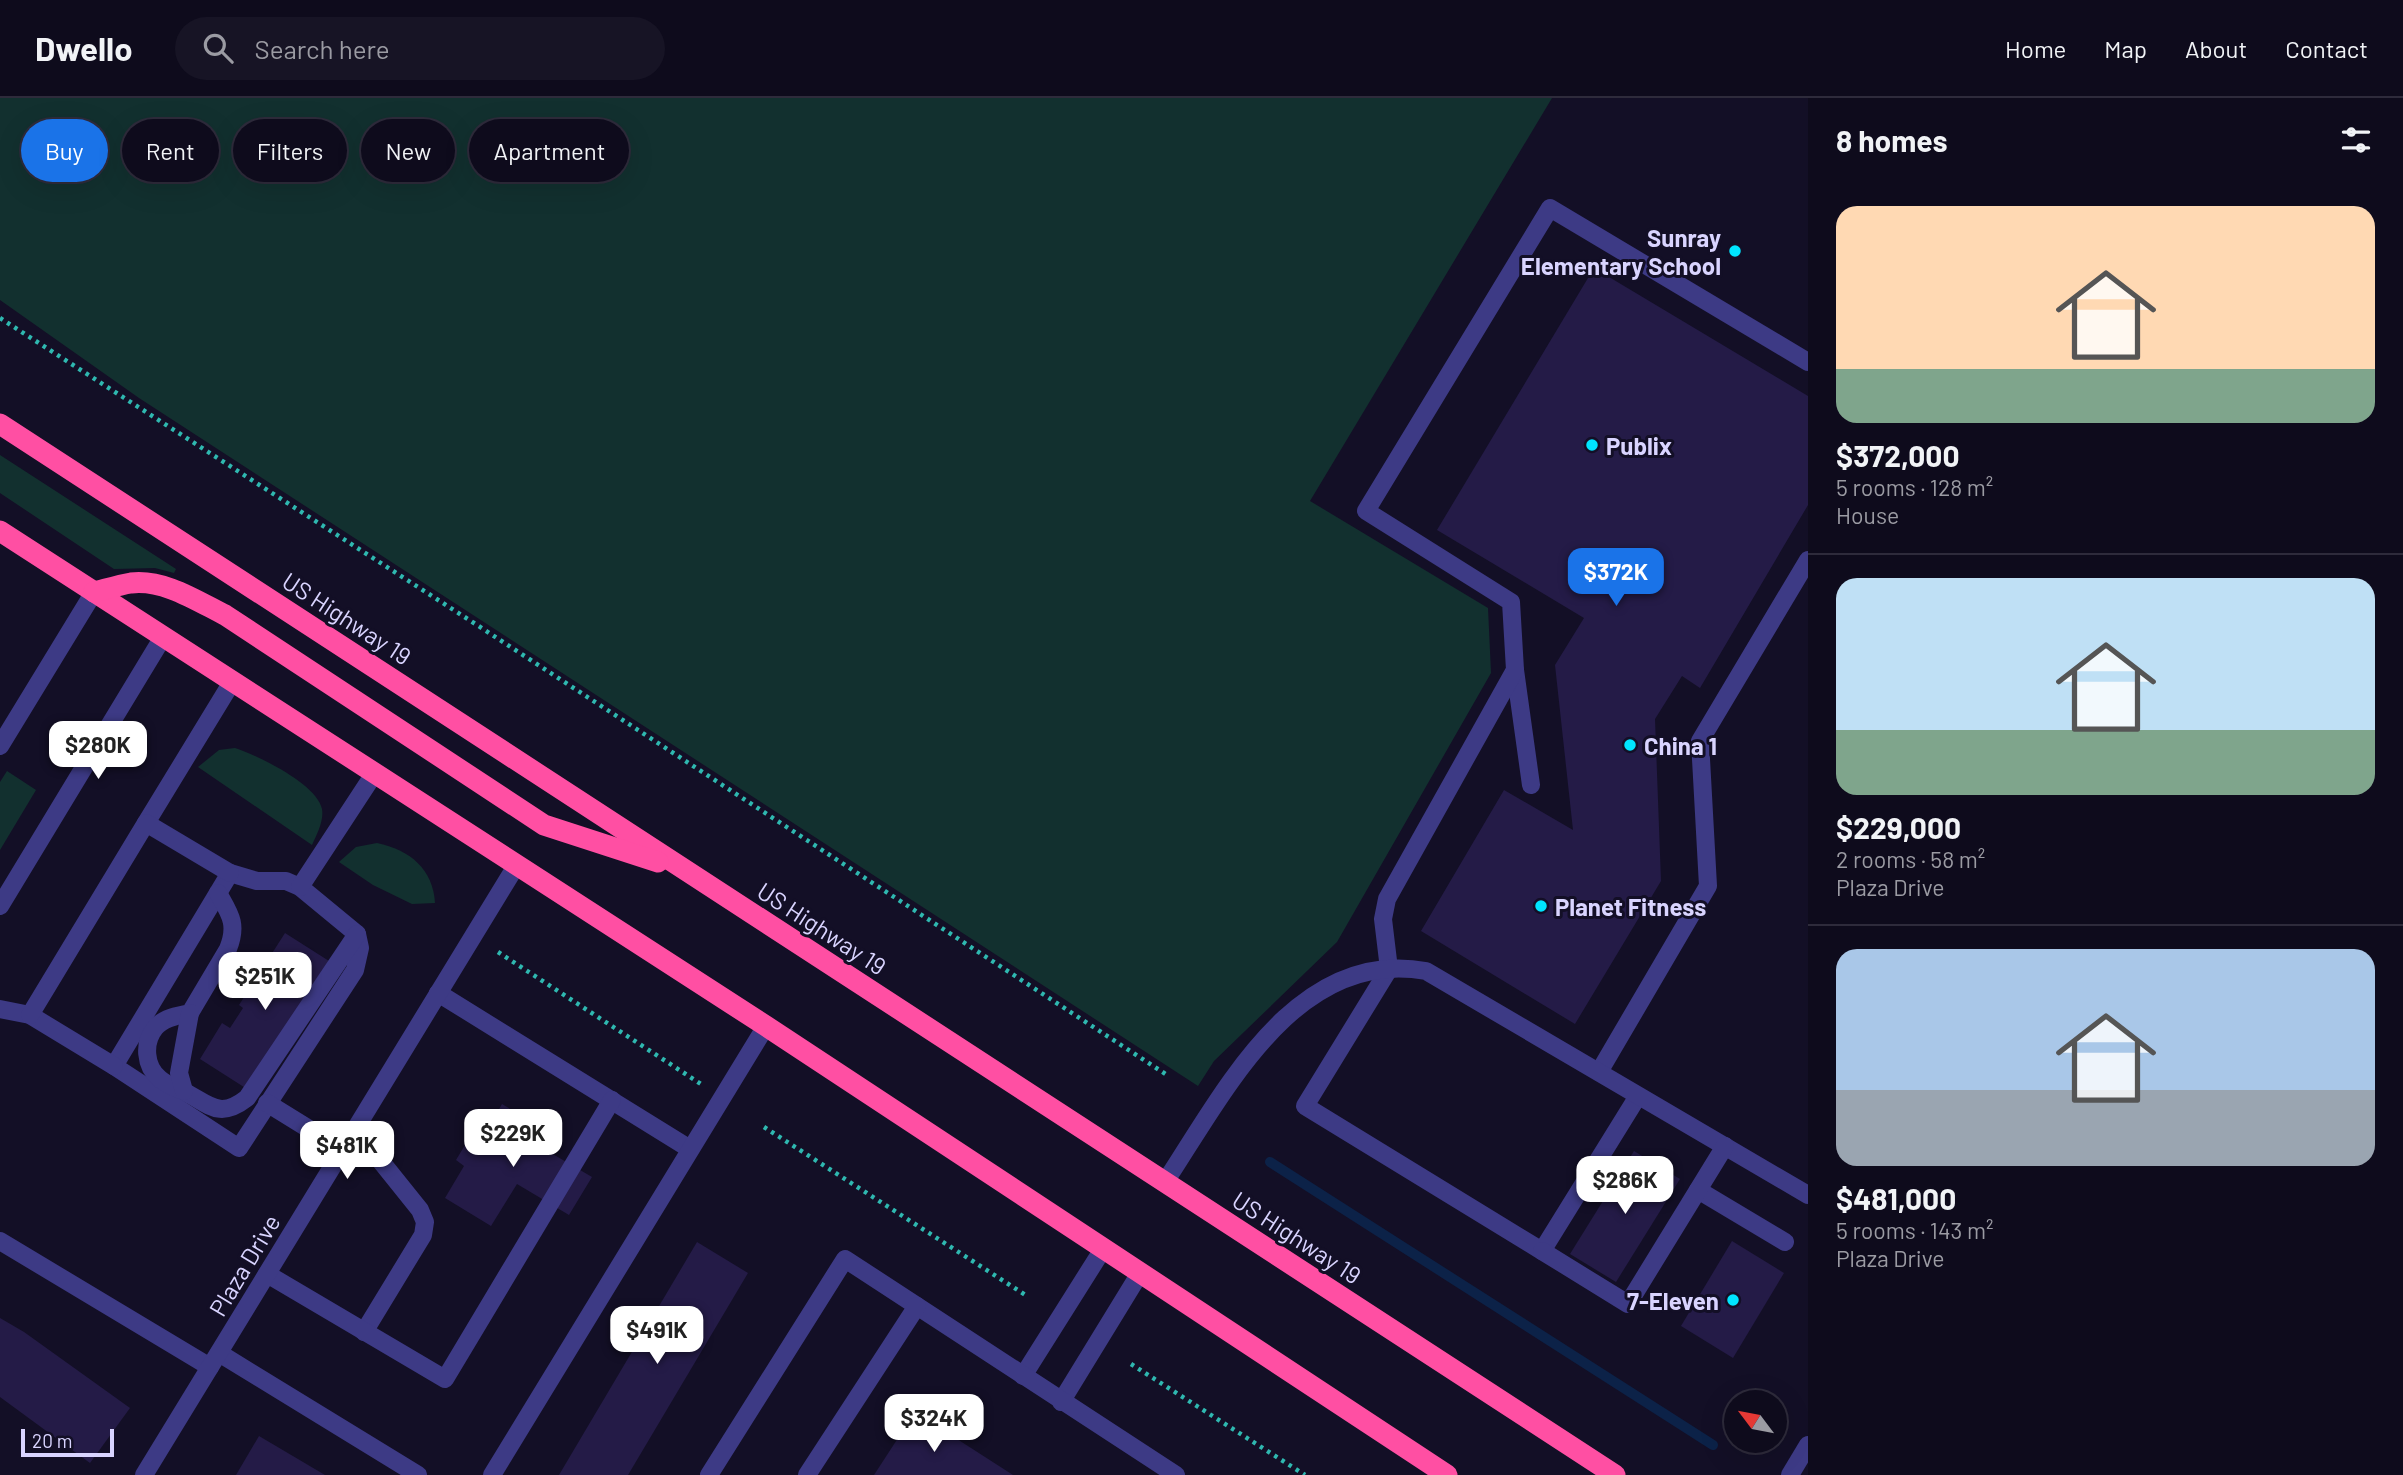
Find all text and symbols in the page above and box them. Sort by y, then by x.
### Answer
search box [175,17,665,80]
text: Dwello [35,28,133,68]
icon: search [199,29,237,67]
text: Search here [255,33,390,64]
text: Home [2005,34,2066,63]
text: Map [2104,34,2147,63]
text: About [2185,34,2247,63]
text: Contact [2285,34,2368,63]
chip: Buy [21,119,108,182]
chip: Rent [122,119,219,182]
chip: Filters [233,119,347,182]
chip: New [361,119,455,182]
chip: Apartment [469,119,629,182]
icon: filters [2337,121,2375,159]
text: 8 homes [1836,122,1947,158]
place label: Sunray Elementary School [1521,223,1721,280]
marker: Sunray Elementary School [1727,243,1743,259]
icon: home [2043,252,2169,378]
place label: Publix [1606,431,1672,460]
marker: Publix [1584,437,1600,453]
text: $372,000 [1836,437,1960,473]
text: 5 rooms · 128 m² [1836,473,1993,501]
text: House [1836,501,1899,529]
pin: $372K [1567,548,1665,608]
text: $372K [1584,557,1648,585]
street label: US Highway 19 [277,566,417,670]
icon: home [2043,624,2169,750]
pin: $280K [49,722,147,781]
text: $280K [65,730,131,758]
place label: China 1 [1644,731,1717,760]
marker: China 1 [1622,737,1638,753]
text: $229,000 [1836,809,1961,845]
text: 2 rooms · 58 m² [1836,845,1985,873]
text: Plaza Drive [1836,873,1945,901]
street label: US Highway 19 [752,876,892,980]
place label: Planet Fitness [1555,892,1706,921]
marker: Planet Fitness [1533,898,1549,914]
pin: $251K [216,953,314,1012]
text: $251K [235,961,295,989]
icon: home [2043,995,2169,1121]
pin: $229K [464,1110,562,1169]
text: $229K [480,1118,546,1146]
pin: $481K [298,1122,396,1181]
text: $481K [316,1130,378,1158]
pin: $286K [1576,1156,1674,1216]
text: $286K [1592,1165,1658,1193]
text: $481,000 [1836,1180,1956,1216]
street label: US Highway 19 [1227,1185,1367,1289]
street label: Plaza Drive [202,1209,286,1321]
text: 5 rooms · 143 m² [1836,1216,1994,1244]
text: Plaza Drive [1836,1244,1945,1272]
place label: 7-Eleven [1627,1286,1719,1315]
marker: 7-Eleven [1725,1292,1741,1308]
pin: $491K [608,1306,706,1366]
text: $491K [626,1315,688,1343]
north arrow [1724,1390,1787,1452]
map controls [1724,1390,1787,1453]
pin: $324K [885,1394,983,1454]
text: $324K [901,1403,967,1431]
scale bar [21,1426,114,1458]
text: 20 m [32,1429,72,1452]

